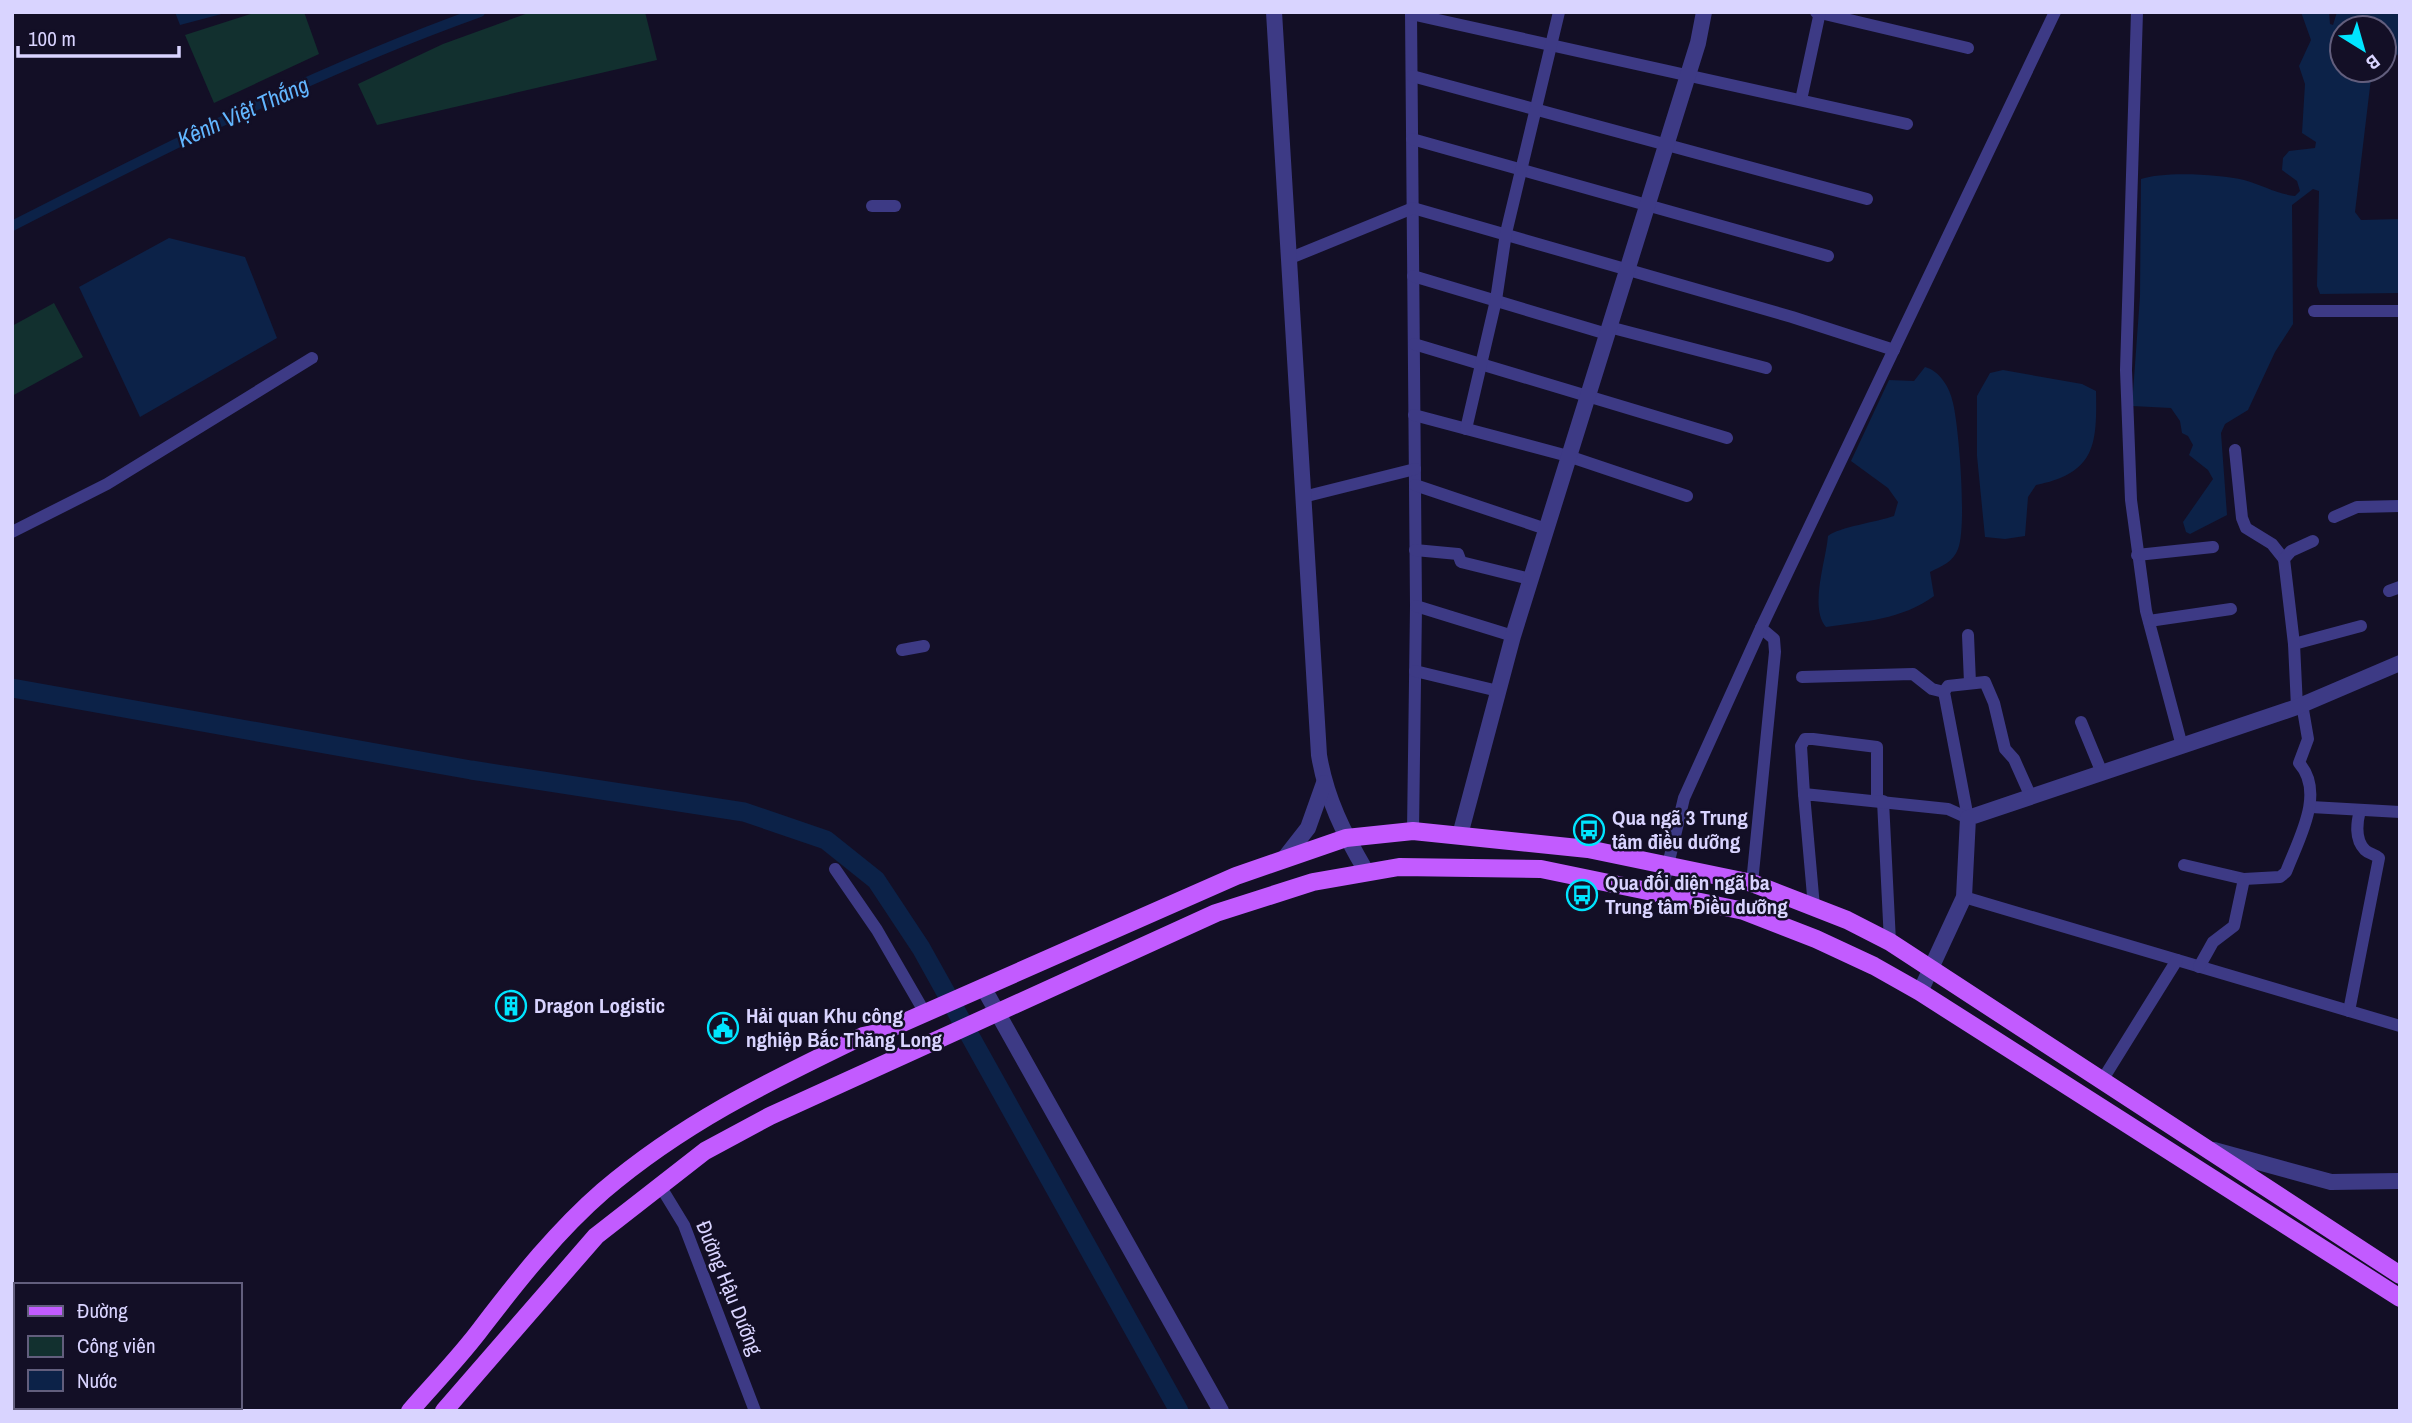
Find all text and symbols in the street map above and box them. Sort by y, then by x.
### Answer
scale bar [18,14,178,58]
north arrow [2328,14,2398,84]
text: 100 m [28,24,76,53]
text: B [2361,49,2386,76]
water label: Kênh Việt Thắng [172,69,313,154]
place label: Qua ngã 3 Trung tâm điều dưỡng [1612,803,1748,856]
bus stop icon: Qua ngã 3 Trung tâm điều dưỡng [1572,813,1606,847]
place label: Qua đối diện ngã ba Trung tâm Điều dưỡng [1605,868,1788,921]
bus stop icon: Qua đối diện ngã ba Trung tâm Điều dưỡng [1565,878,1599,912]
building icon: Dragon Logistic [494,989,528,1023]
place label: Dragon Logistic [534,991,665,1020]
place label: Hải quan Khu công nghiệp Bắc Thăng Long [746,1001,943,1054]
public building icon: Hải quan Khu công nghiệp Bắc Thăng Long [706,1011,740,1045]
street label: Đường Hậu Dưỡng [689,1216,770,1360]
legend [14,1283,242,1409]
text: Đường [77,1296,128,1325]
text: Công viên [77,1331,156,1360]
text: Nước [77,1366,117,1395]

